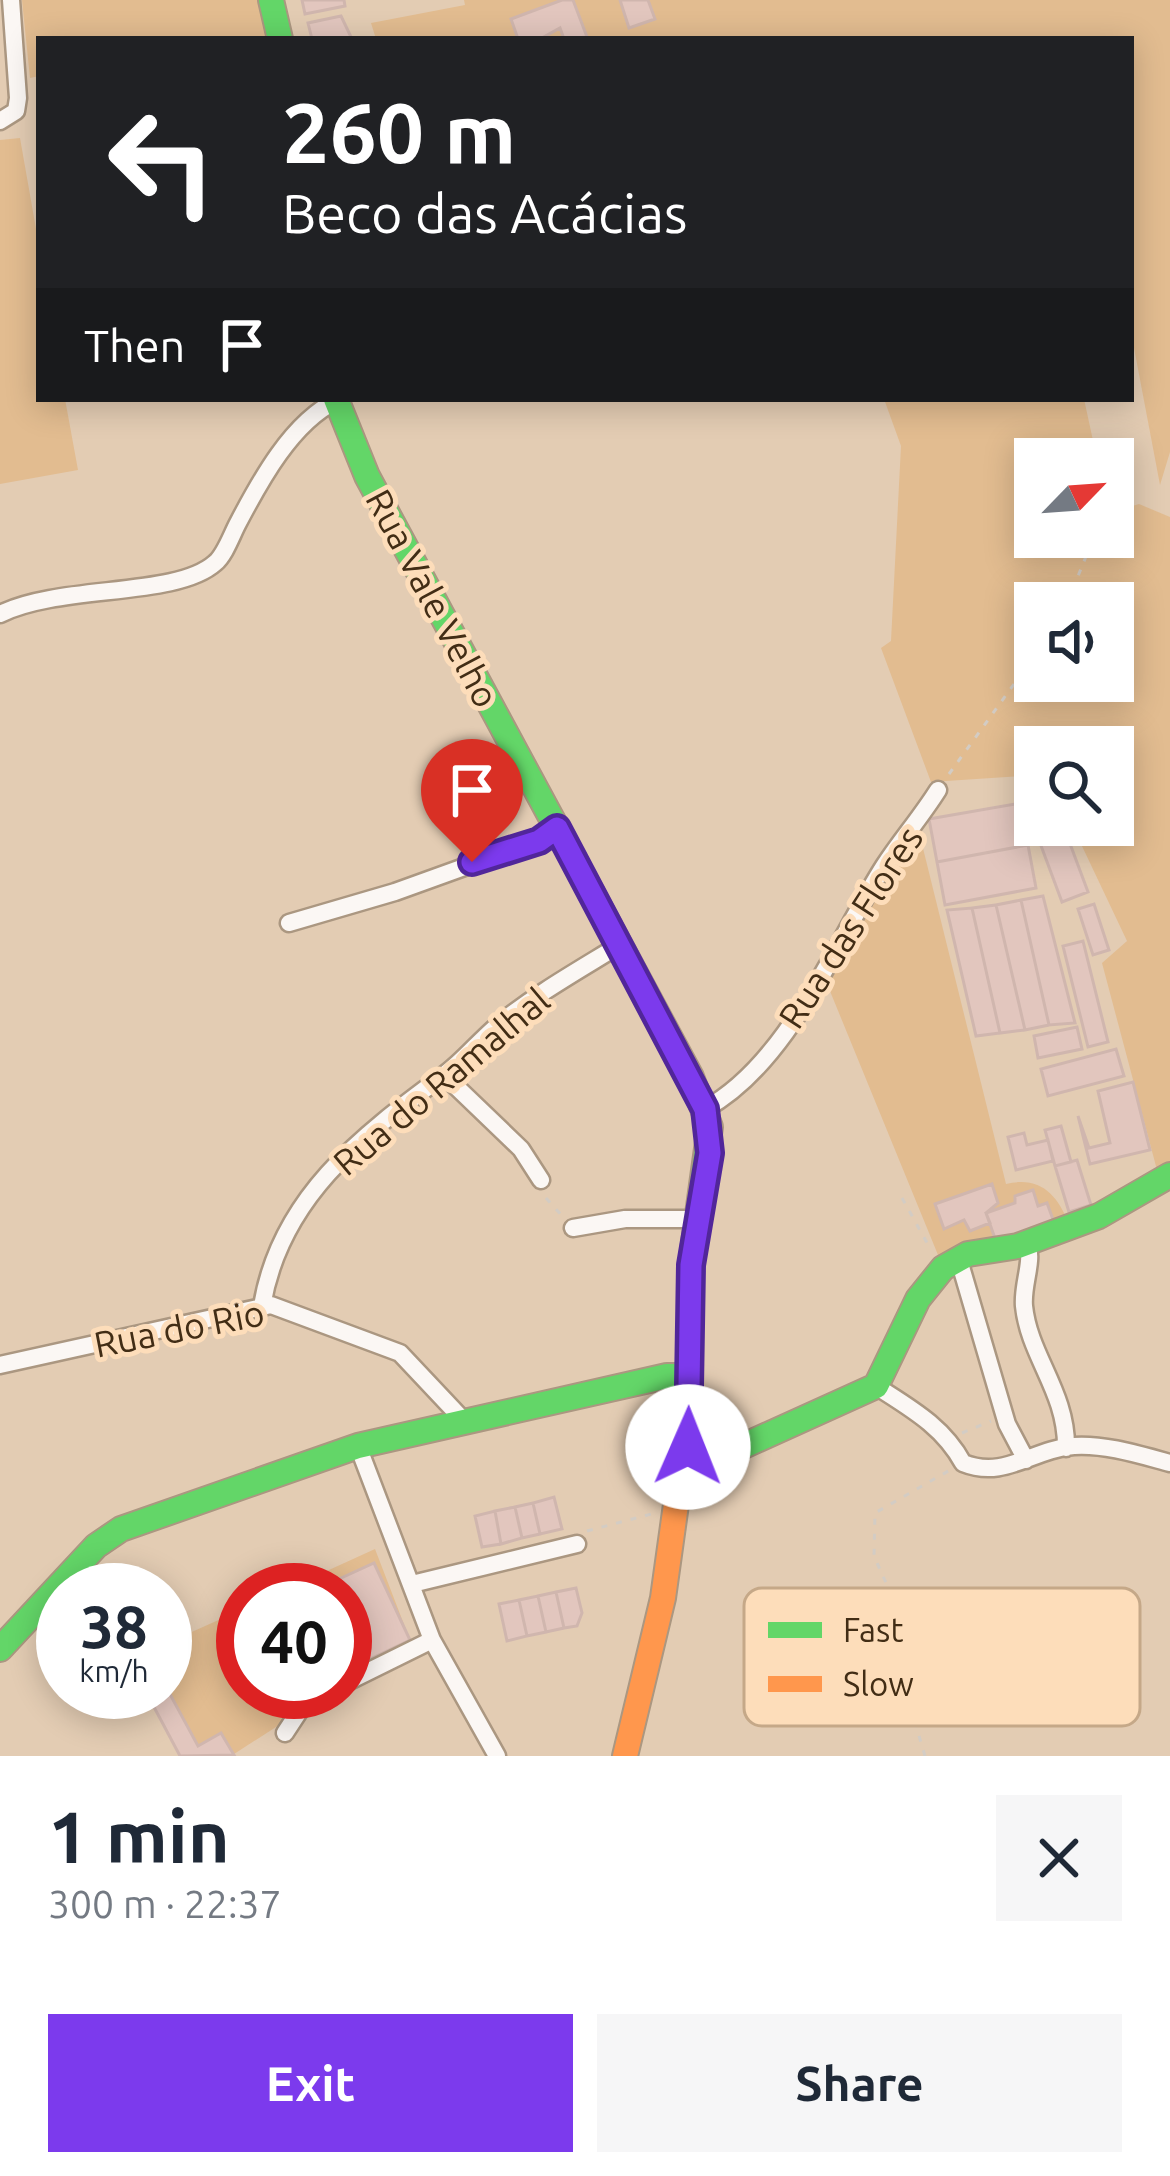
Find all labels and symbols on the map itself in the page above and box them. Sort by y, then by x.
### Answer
north arrow [1014,438,1134,558]
street label: Rua Vale Velho [358,482,508,714]
pin [421,739,523,862]
street label: Rua das Flores [770,819,930,1035]
street label: Rua do Ramalhal [325,979,557,1183]
street label: Rua do Rio [90,1291,268,1365]
position arrow [625,1384,751,1510]
speed limit sign: 40 [216,1563,372,1719]
legend [744,1588,1140,1726]
text: Fast [843,1611,903,1648]
text: Slow [843,1665,914,1702]

